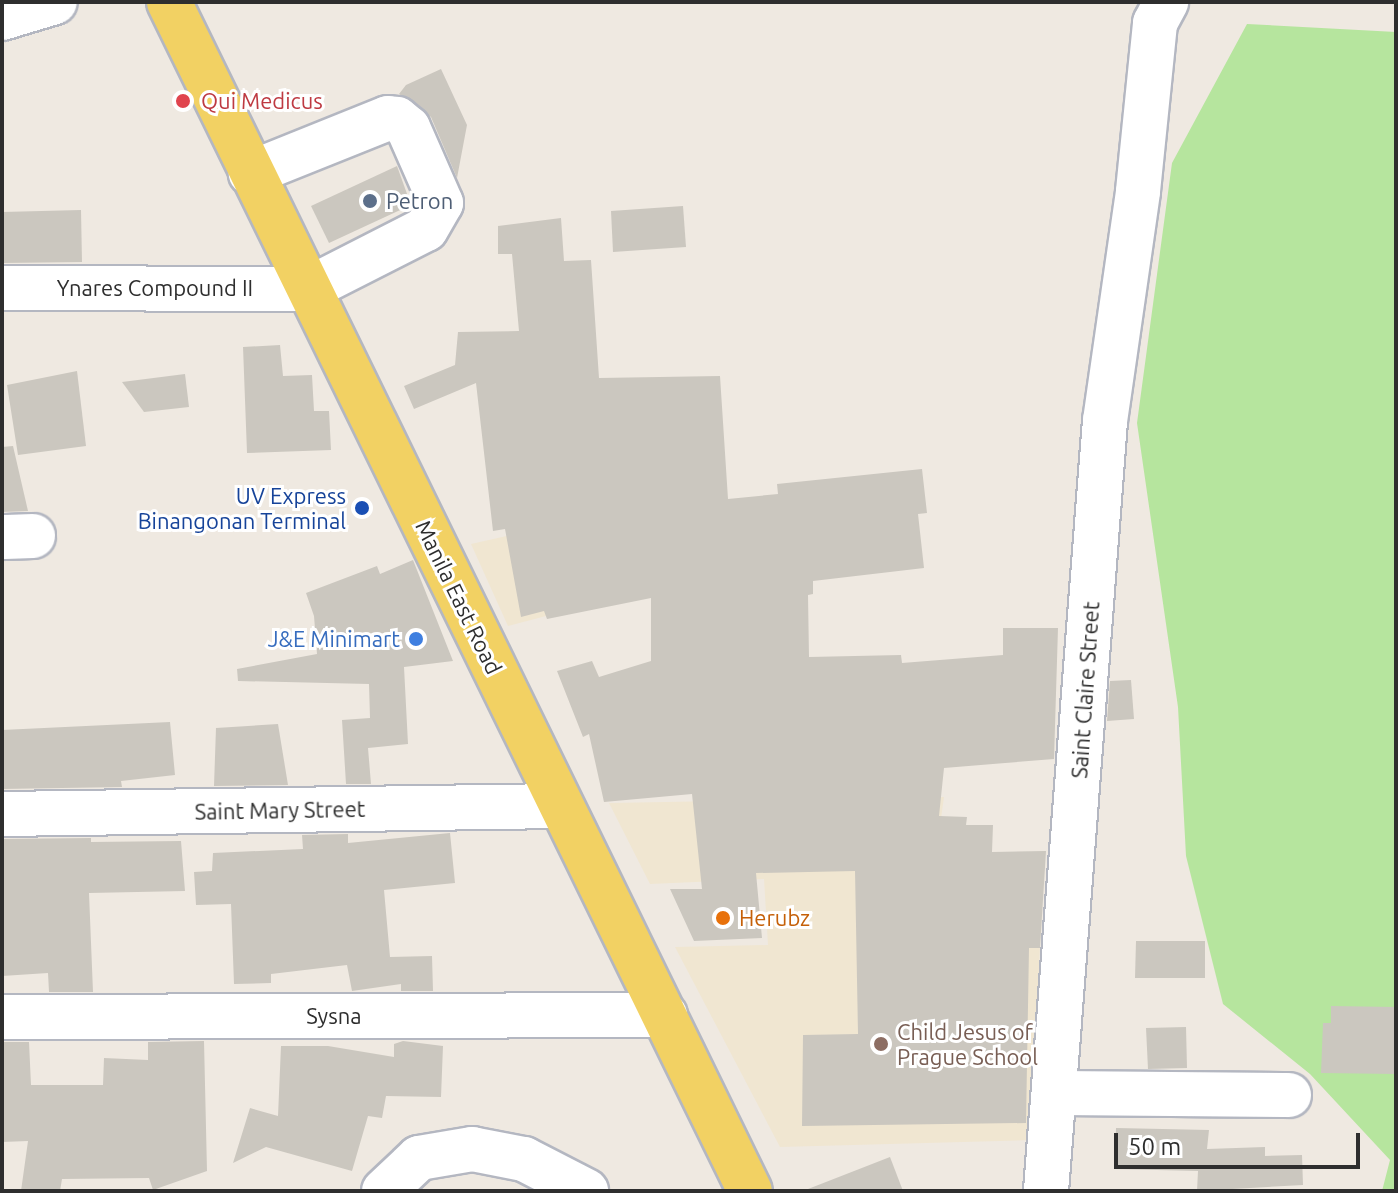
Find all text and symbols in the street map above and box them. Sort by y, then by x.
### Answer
place label: Qui Medicus [201,88,323,114]
marker: Qui Medicus [172,90,194,112]
place label: Petron [386,188,453,214]
marker: Petron [361,192,379,210]
street label: Ynares Compound II [57,275,253,301]
place label: UV Express Binangonan Terminal [138,482,346,534]
marker: UV Express Binangonan Terminal [353,499,371,517]
street label: Manila East Road [410,516,508,678]
street label: Saint Claire Street [1066,601,1104,779]
place label: J&E Minimart [268,626,400,652]
marker: J&E Minimart [407,630,425,648]
street label: Saint Mary Street [194,795,366,825]
place label: Herubz [739,905,810,931]
marker: Herubz [714,909,732,927]
street label: Sysna [306,1003,362,1029]
place label: Child Jesus of Prague School [897,1018,1038,1070]
marker: Child Jesus of Prague School [872,1035,890,1053]
scale bar [1118,1117,1364,1167]
text: 50 m [1128,1133,1181,1160]

